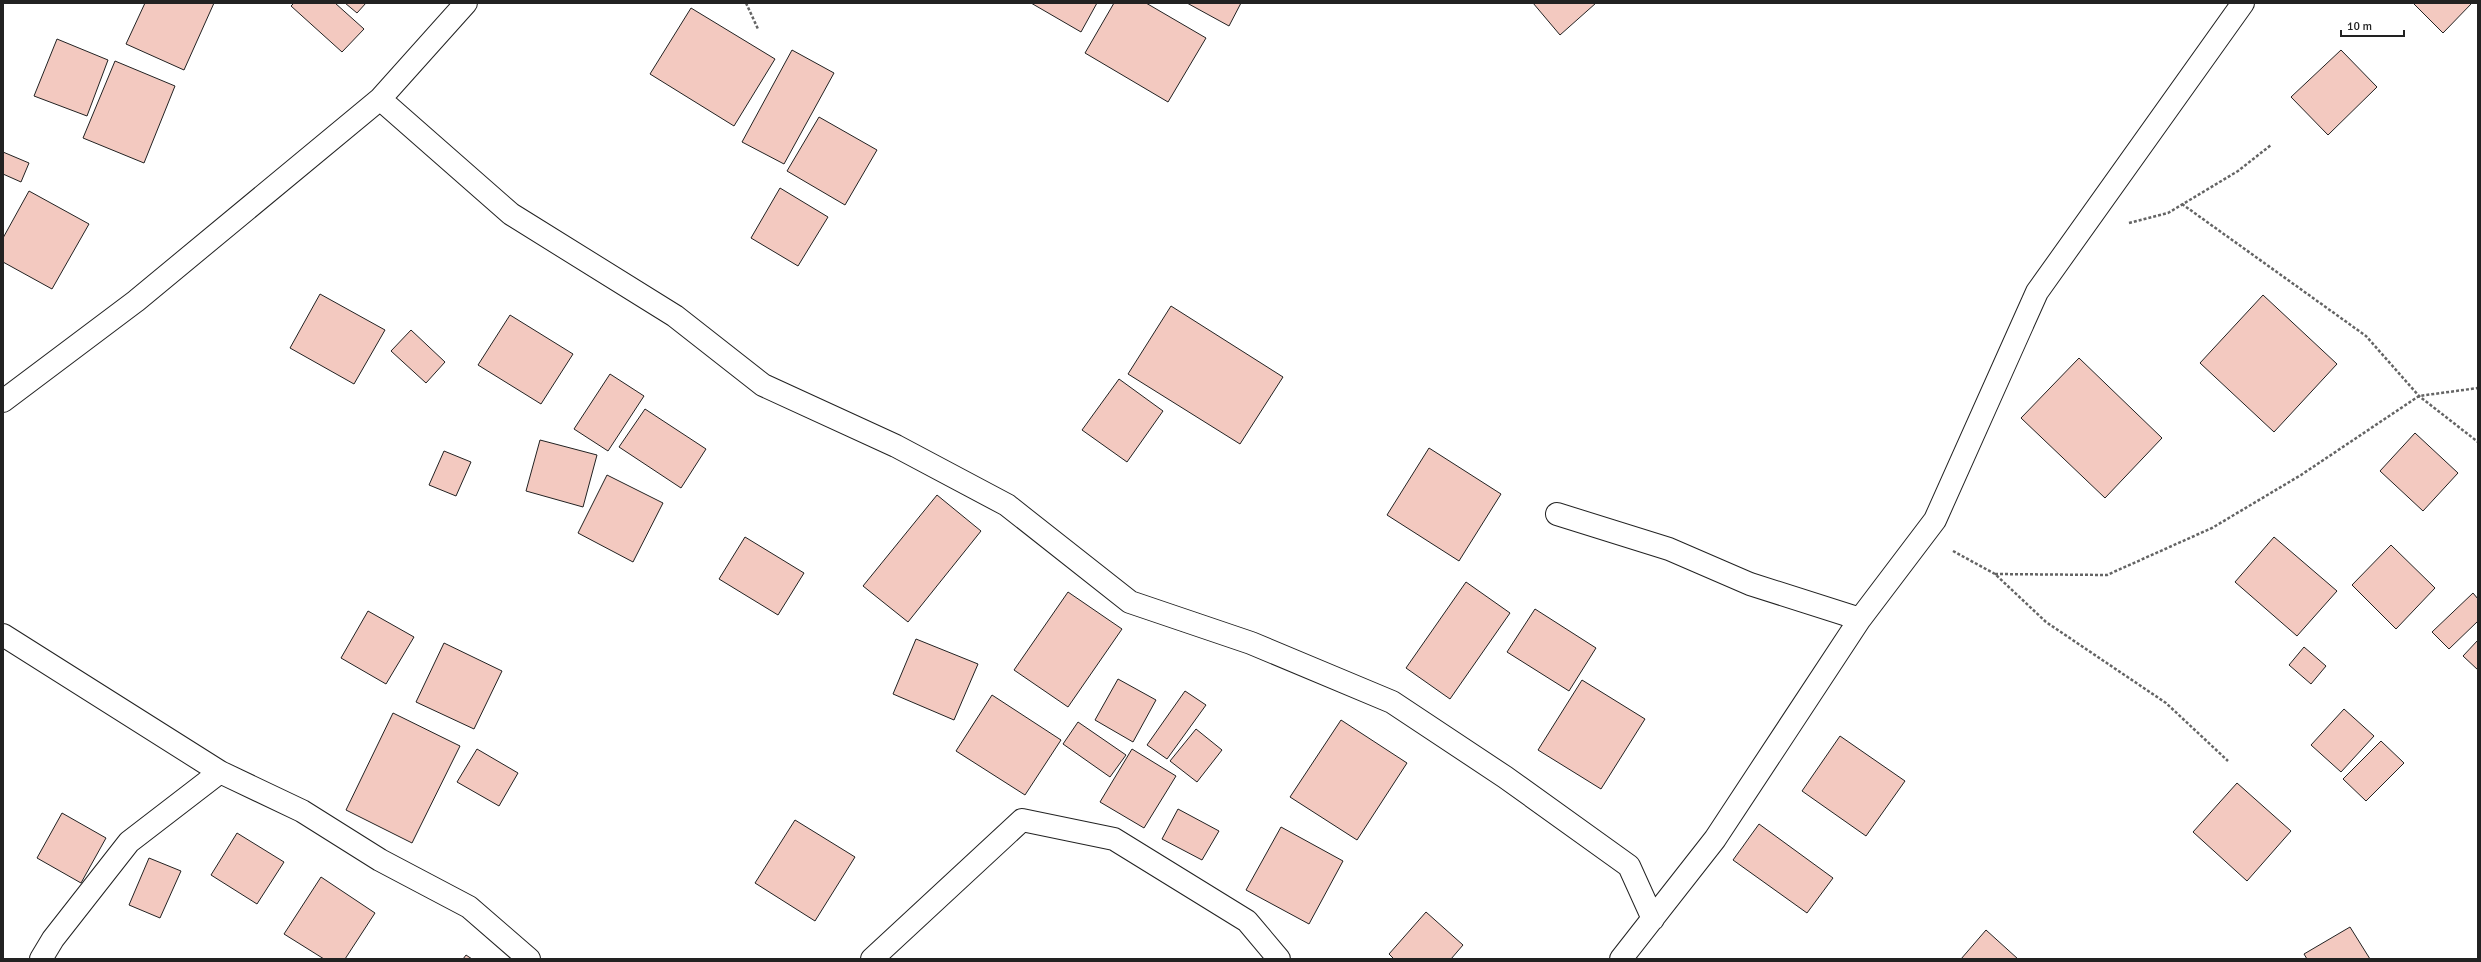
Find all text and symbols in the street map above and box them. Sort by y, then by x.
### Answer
scale bar [2341,12,2404,38]
text: 10 m [2347,19,2372,34]

